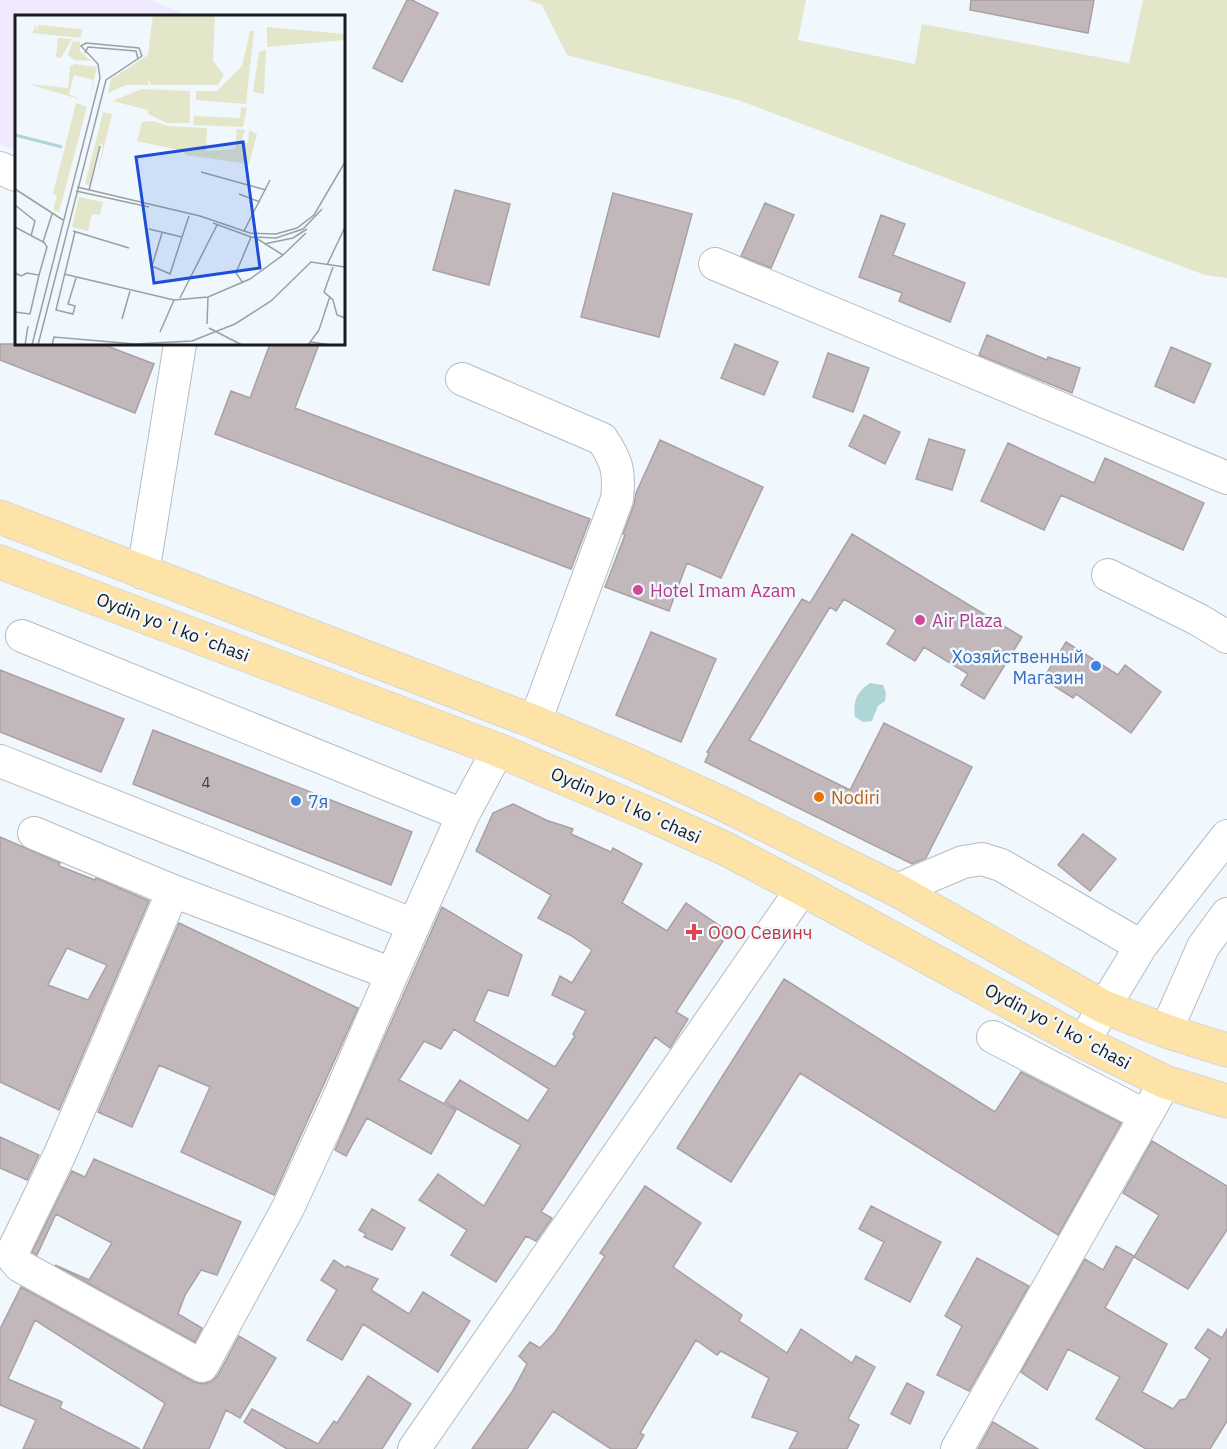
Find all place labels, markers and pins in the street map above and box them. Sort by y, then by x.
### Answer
place label: Hotel Imam Azam [650,579,796,602]
marker: Hotel Imam Azam [631,583,645,597]
place label: Air Plaza [932,609,1003,632]
marker: Air Plaza [913,613,927,627]
place label: Хозяйственный Магазин [952,645,1084,689]
marker: Хозяйственный Магазин [1089,659,1103,673]
place label: Nodiri [831,786,880,809]
place label: 7я [308,790,328,813]
marker: Nodiri [812,790,826,804]
marker: 7я [289,794,303,808]
place label: ООО Севинч [708,921,812,944]
marker: ООО Севинч [685,923,703,941]

